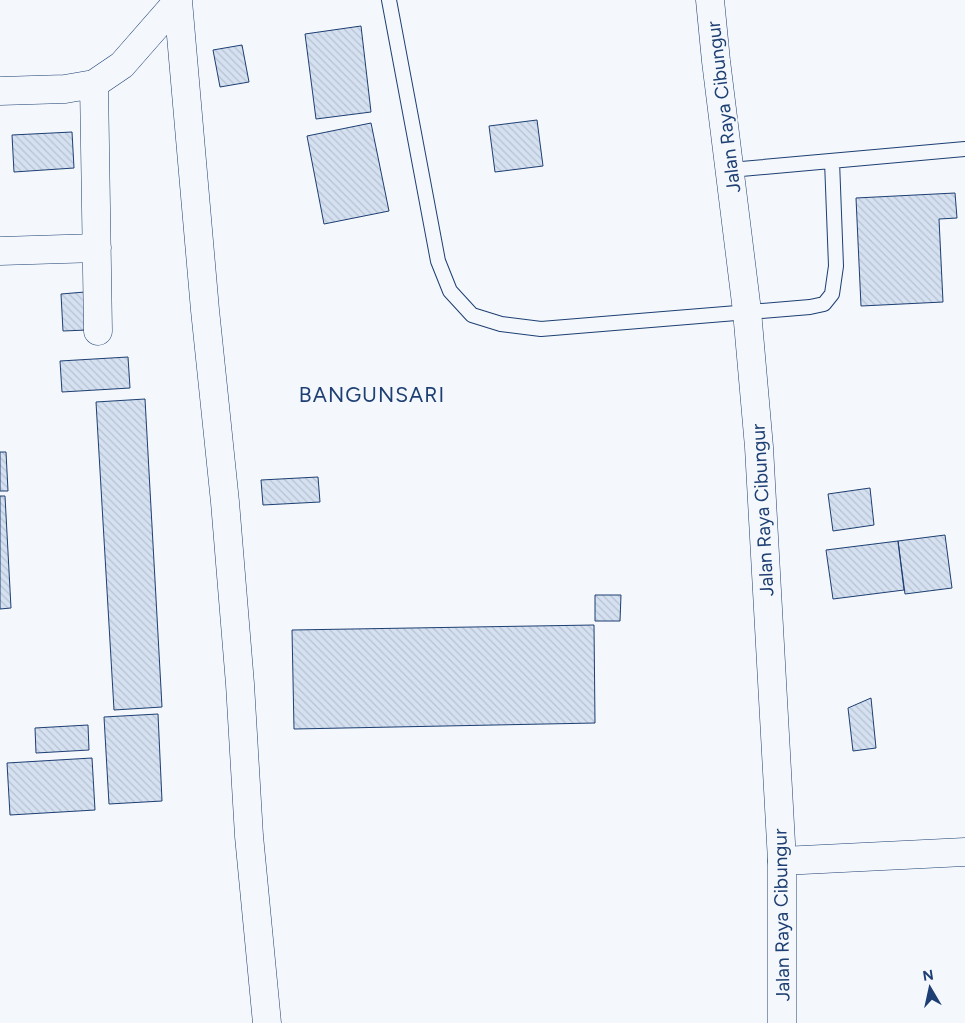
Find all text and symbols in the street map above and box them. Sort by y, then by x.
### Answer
street label: Jalan Raya Cibungur [701,19,745,194]
district label: BANGUNSARI [299,382,445,407]
street label: Jalan Raya Cibungur [746,422,779,597]
street label: Jalan Raya Cibungur [768,828,795,1002]
north arrow [905,963,955,1013]
text: N [921,966,935,985]

